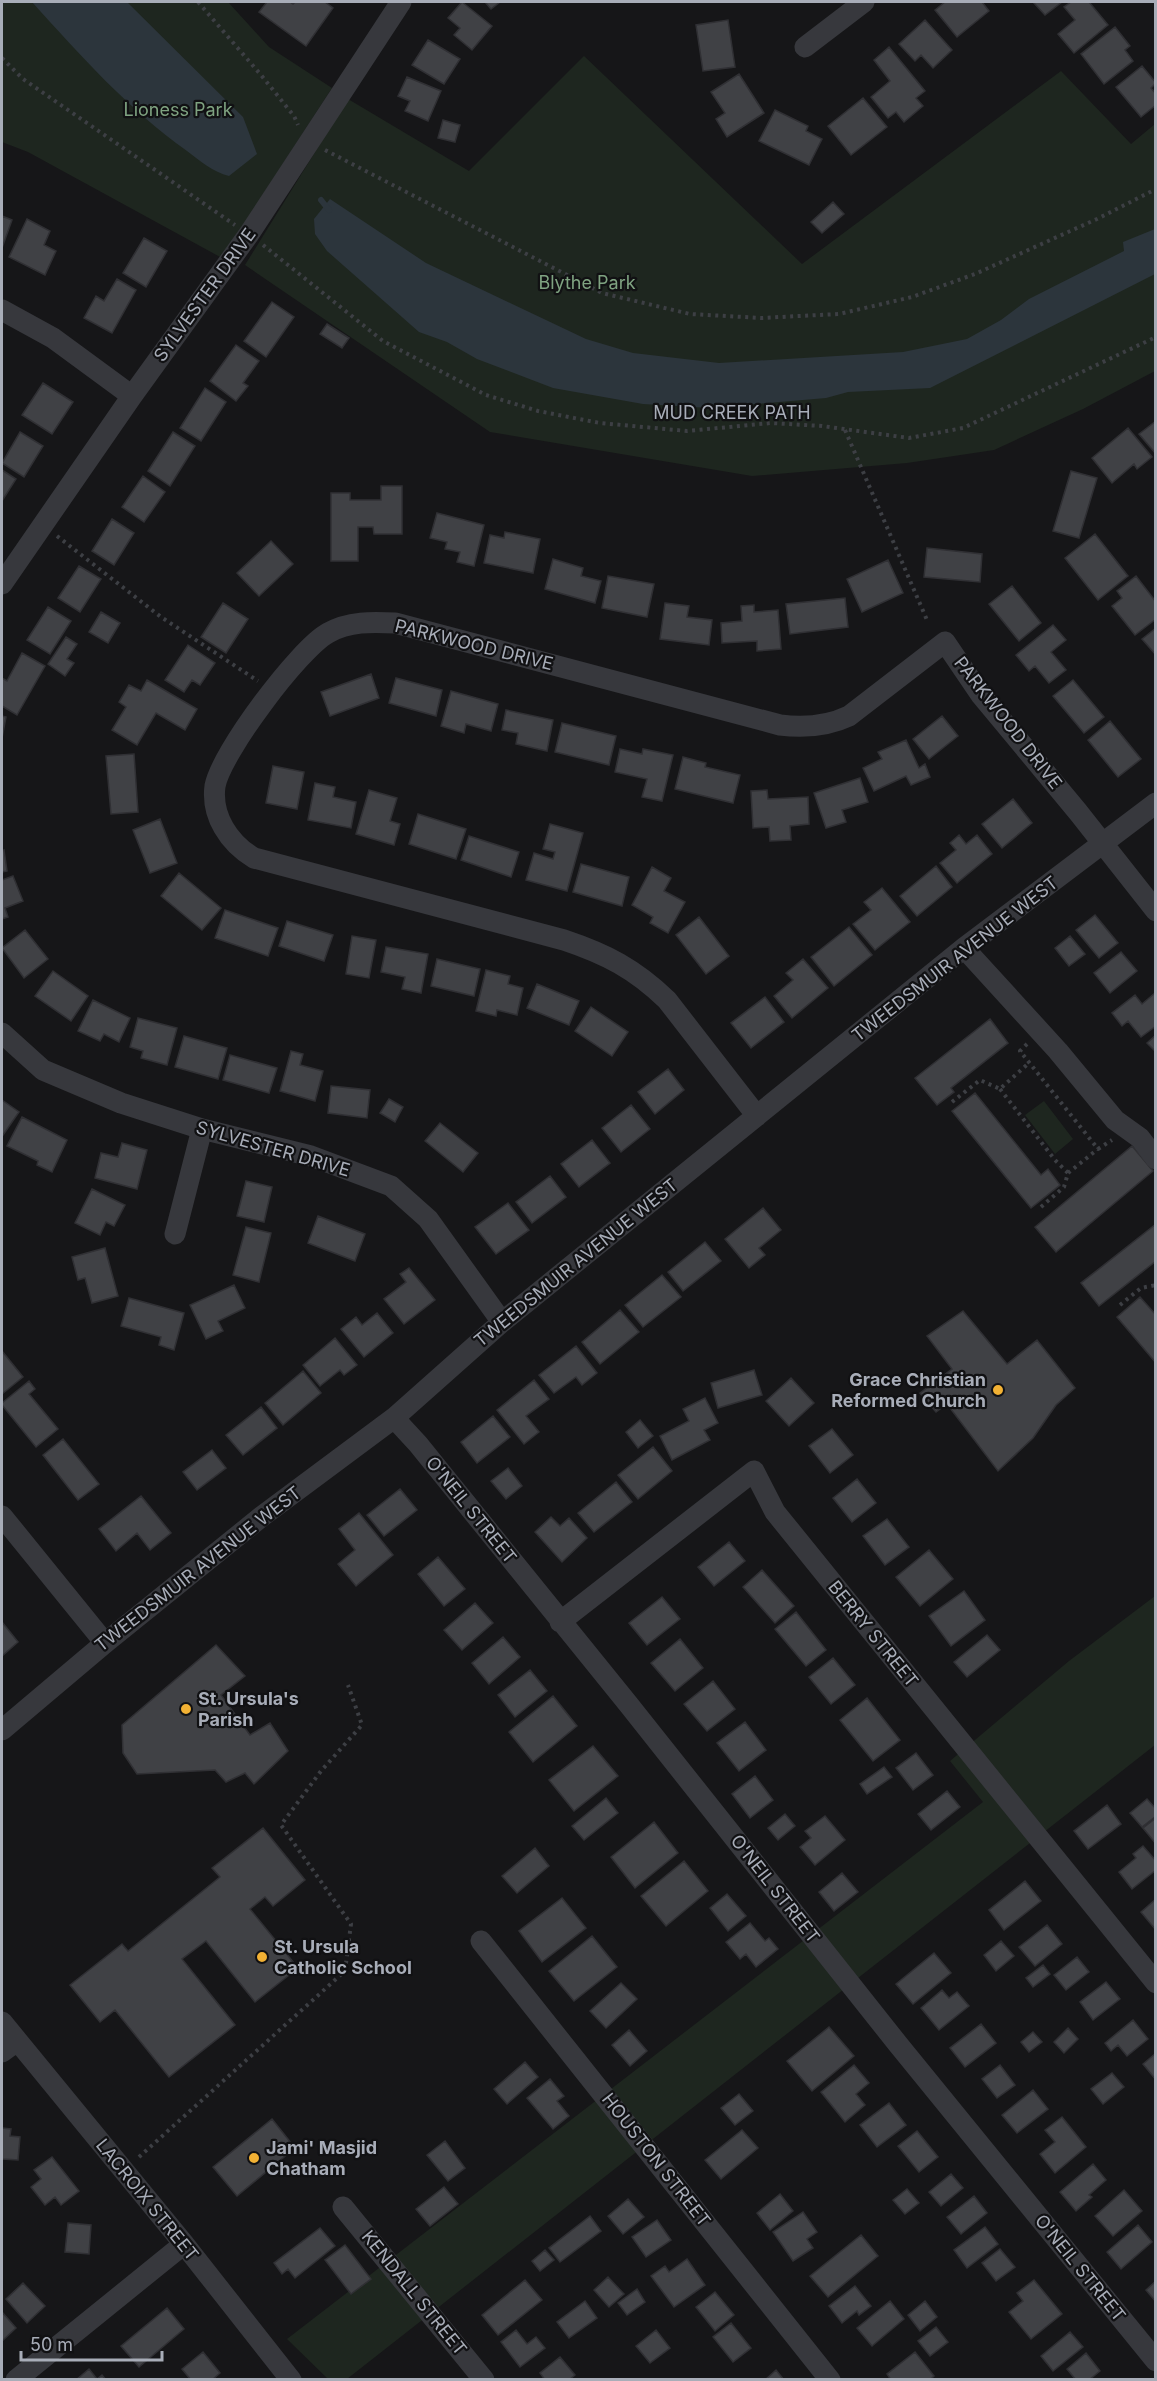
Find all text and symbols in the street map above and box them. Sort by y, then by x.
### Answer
park label: Lioness Park [123,99,233,120]
street label: SYLVESTER DRIVE [149,224,260,365]
park label: Blythe Park [538,272,636,293]
street label: MUD CREEK PATH [653,402,811,423]
street label: PARKWOOD DRIVE [393,615,555,674]
street label: PARKWOOD DRIVE [950,652,1067,793]
street label: TWEEDSMUIR AVENUE WEST [847,872,1062,1046]
street label: SYLVESTER DRIVE [194,1116,353,1181]
street label: TWEEDSMUIR AVENUE WEST [470,1174,682,1351]
place label: Grace Christian Reformed Church [831,1369,986,1411]
marker: Grace Christian Reformed Church [991,1383,1005,1397]
street label: O'NEIL STREET [422,1452,521,1567]
street label: TWEEDSMUIR AVENUE WEST [90,1482,305,1656]
street label: BERRY STREET [824,1576,923,1691]
place label: St. Ursula's Parish [198,1688,299,1730]
marker: St. Ursula's Parish [179,1702,193,1716]
street label: O'NEIL STREET [727,1830,824,1947]
place label: St. Ursula Catholic School [274,1936,412,1978]
marker: St. Ursula Catholic School [255,1950,269,1964]
street label: HOUSTON STREET [598,2089,715,2231]
street label: LACROIX STREET [92,2135,203,2265]
place label: Jami' Masjid Chatham [266,2137,377,2179]
marker: Jami' Masjid Chatham [247,2151,261,2165]
street label: O'NEIL STREET [1031,2210,1130,2325]
street label: KENDALL STREET [358,2226,471,2359]
scale bar [21,2324,162,2362]
text: 50 m [30,2334,73,2355]

